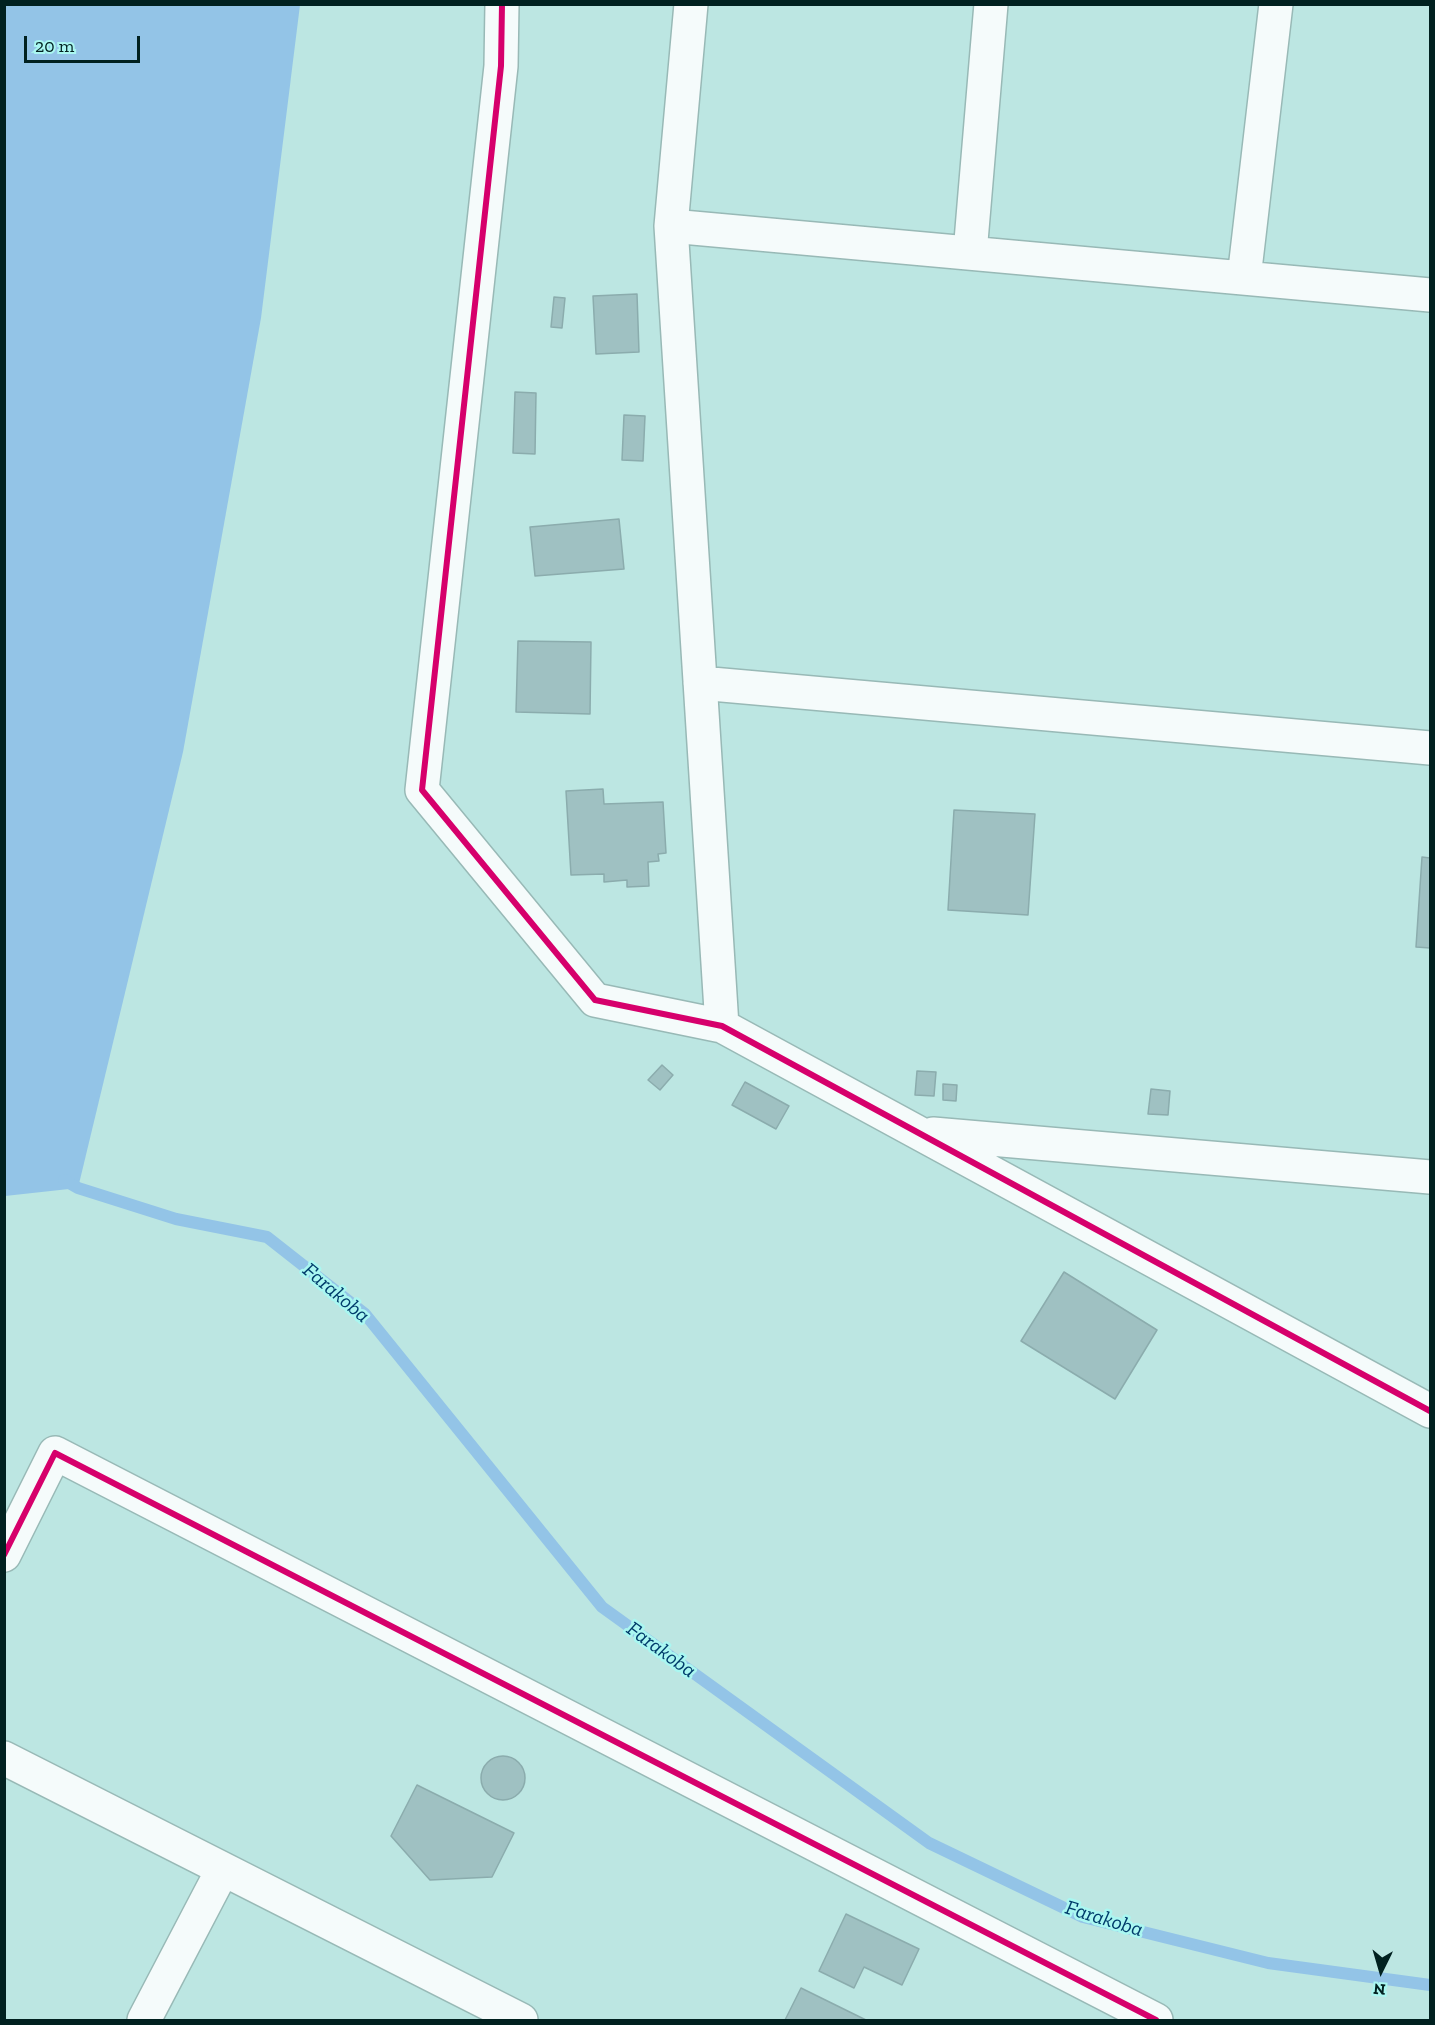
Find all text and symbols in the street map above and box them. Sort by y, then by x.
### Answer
scale bar [27,24,142,62]
text: 20 m [35,35,74,57]
water label: Farakoba [297,1258,375,1328]
water label: Farakoba [621,1616,701,1684]
water label: Farakoba [1062,1895,1146,1943]
north arrow [1351,1941,1411,2001]
text: N [1373,1979,1386,1999]

